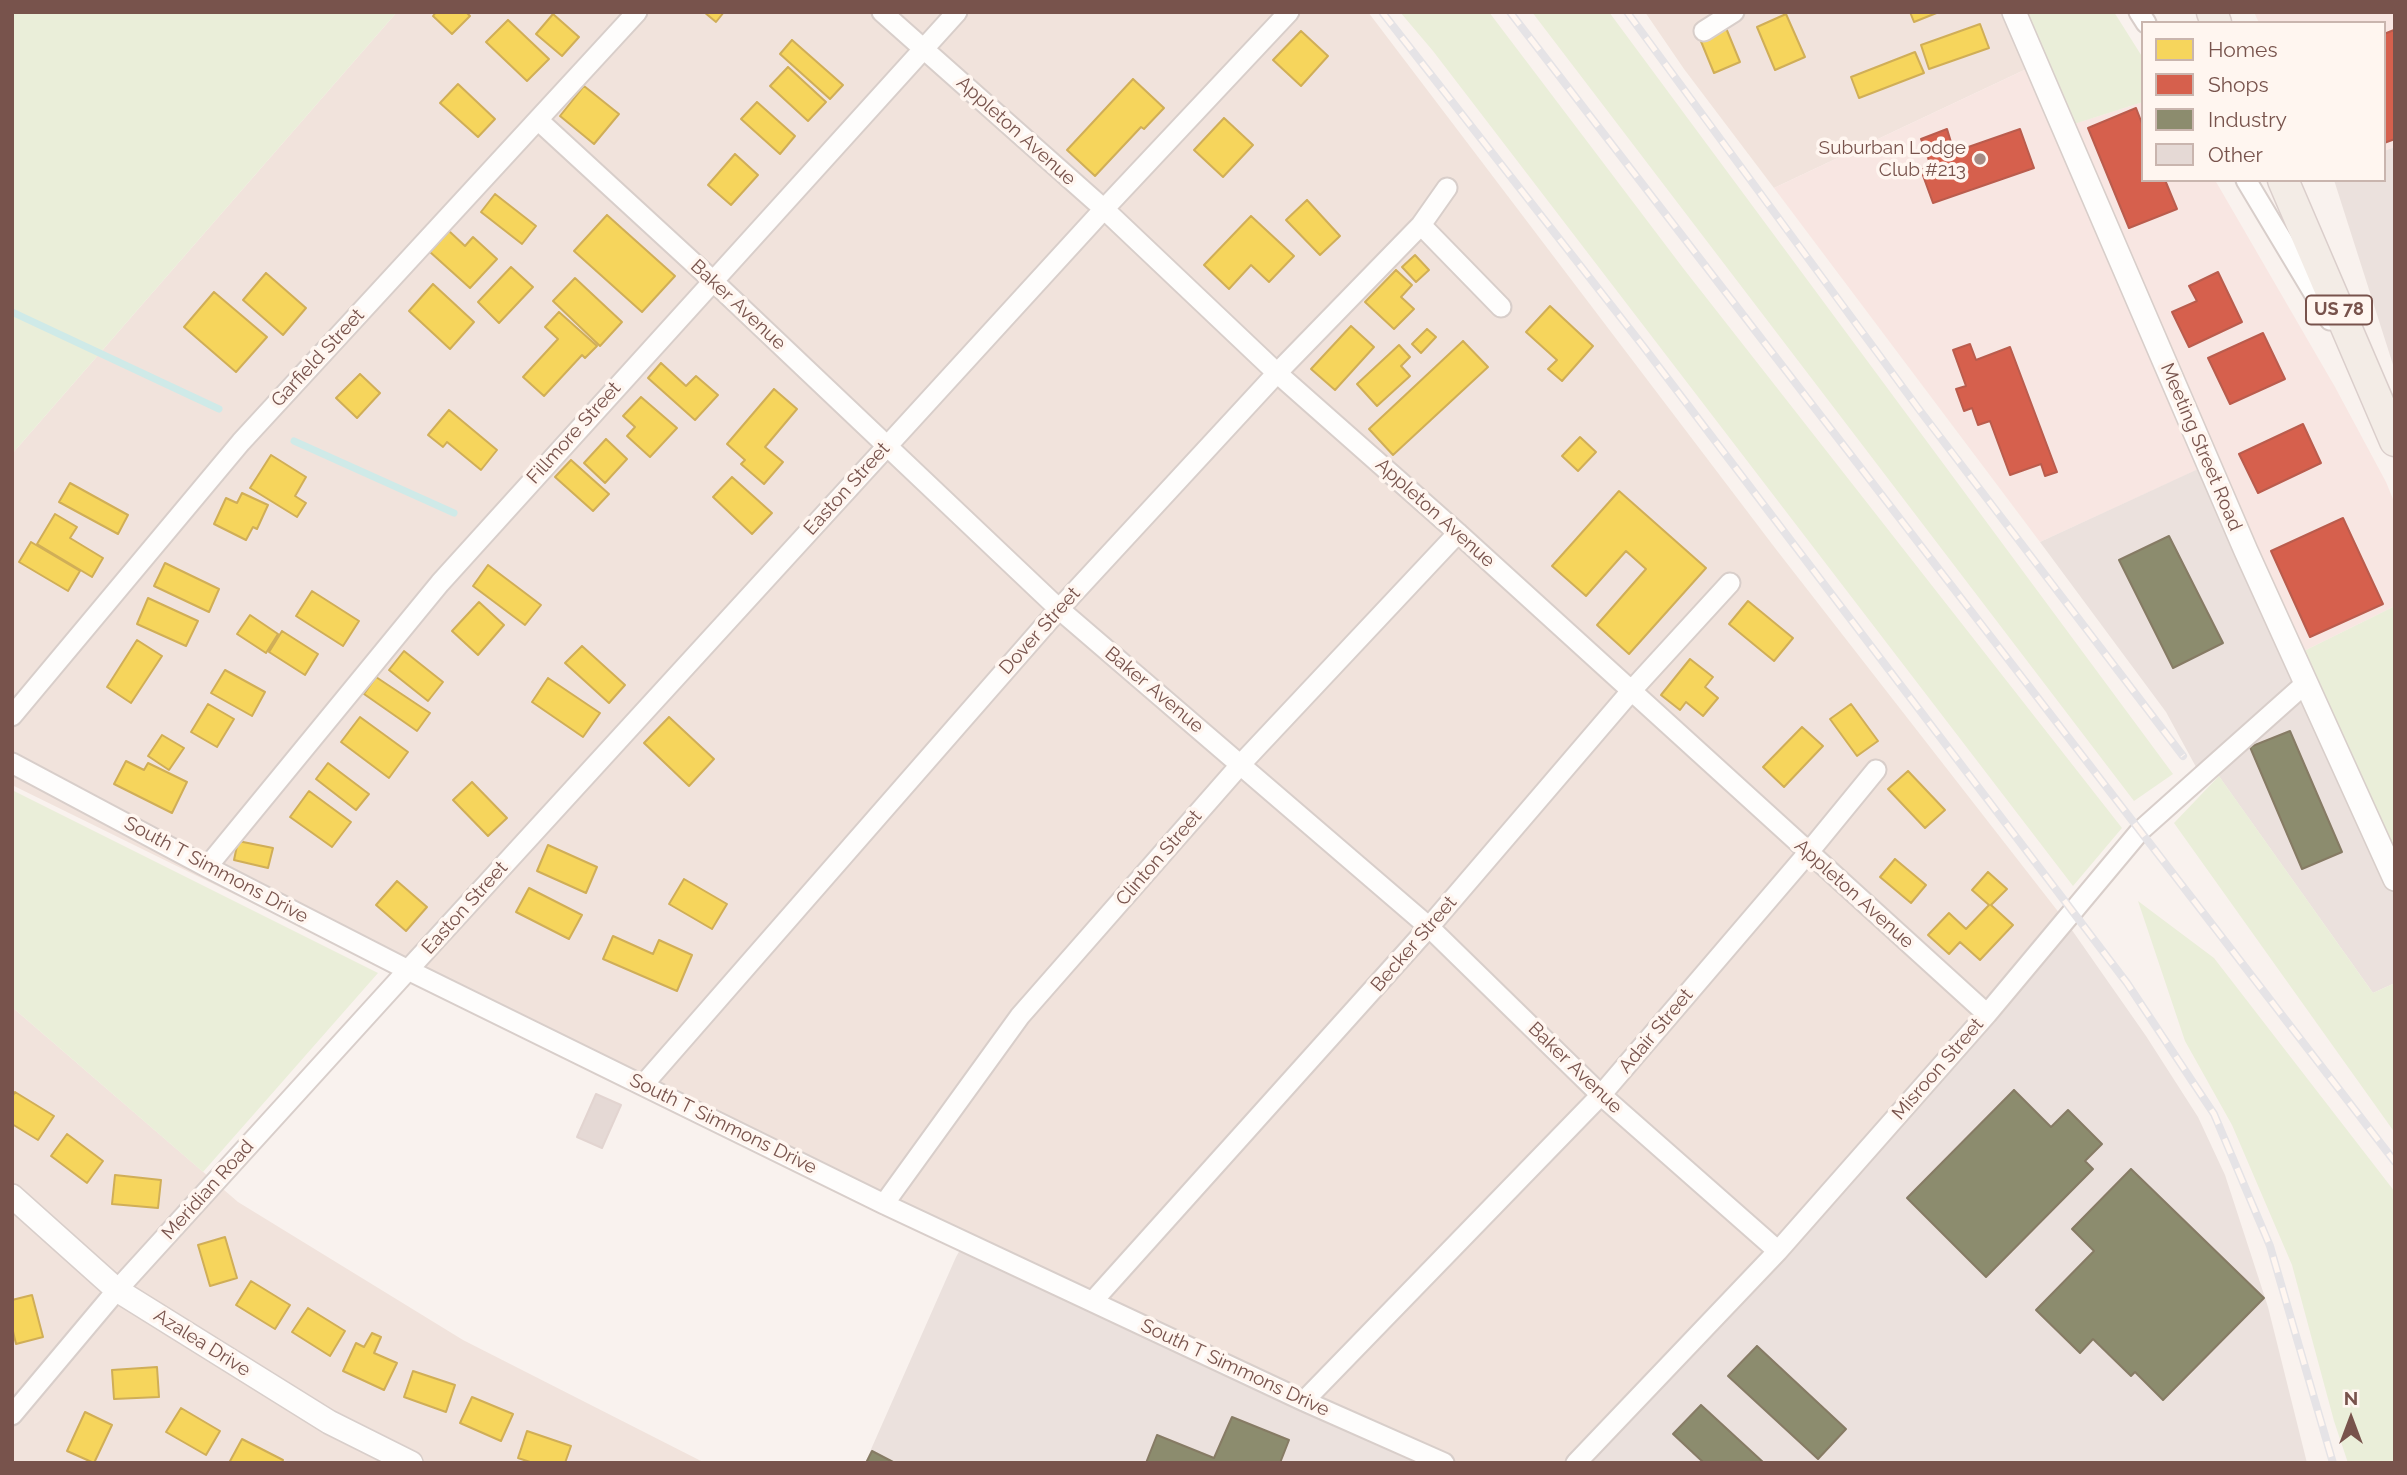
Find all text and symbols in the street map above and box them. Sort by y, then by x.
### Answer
legend [2141,21,2386,182]
text: Homes [2208,37,2278,62]
street label: Appleton Avenue [952,71,1080,191]
text: Shops [2208,72,2269,97]
text: Industry [2208,107,2287,132]
place label: Suburban Lodge Club #213 [1819,137,1966,181]
text: Other [2208,142,2263,167]
marker: Suburban Lodge Club #213 [1972,151,1988,167]
street label: Baker Avenue [686,255,790,355]
road number: US 78 [2306,296,2372,324]
street label: Garfield Street [267,304,369,412]
street label: Meeting Street Road [2155,360,2247,534]
street label: Fillmore Street [522,377,626,489]
street label: Easton Street [799,438,895,540]
street label: Appleton Avenue [1371,453,1499,573]
street label: Dover Street [995,583,1085,679]
street label: Baker Avenue [1100,642,1208,738]
street label: Clinton Street [1111,805,1207,911]
street label: South T Simmons Drive [120,812,312,928]
street label: Appleton Avenue [1790,834,1918,954]
street label: Easton Street [417,857,513,959]
street label: Becker Street [1366,892,1462,996]
street label: Adair Street [1614,984,1698,1078]
street label: Misroon Street [1888,1013,1988,1125]
street label: Baker Avenue [1523,1017,1627,1119]
street label: South T Simmons Drive [626,1069,820,1179]
street label: Meridian Road [157,1135,259,1245]
street label: Azalea Drive [150,1304,254,1382]
street label: South T Simmons Drive [1137,1314,1333,1422]
north arrow [2316,1384,2386,1454]
text: N [2344,1387,2358,1409]

